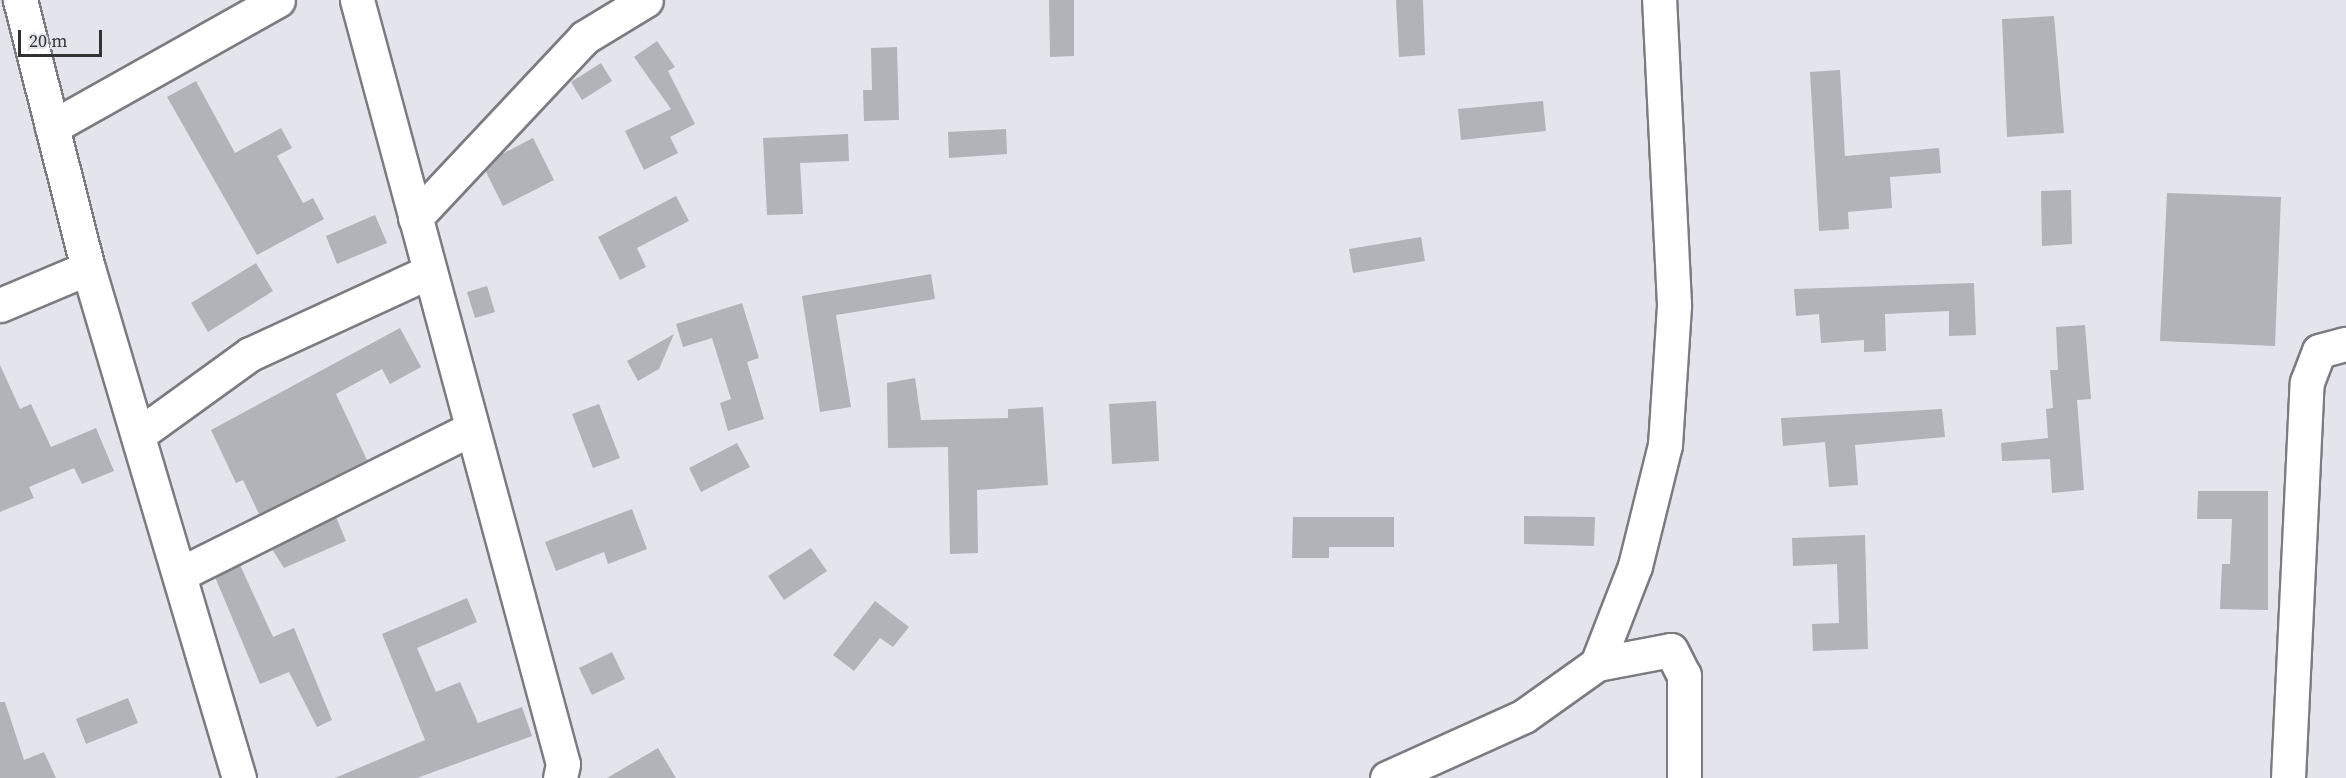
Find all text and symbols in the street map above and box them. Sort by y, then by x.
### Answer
scale bar [21,18,105,56]
text: 20 m [29,28,67,53]

